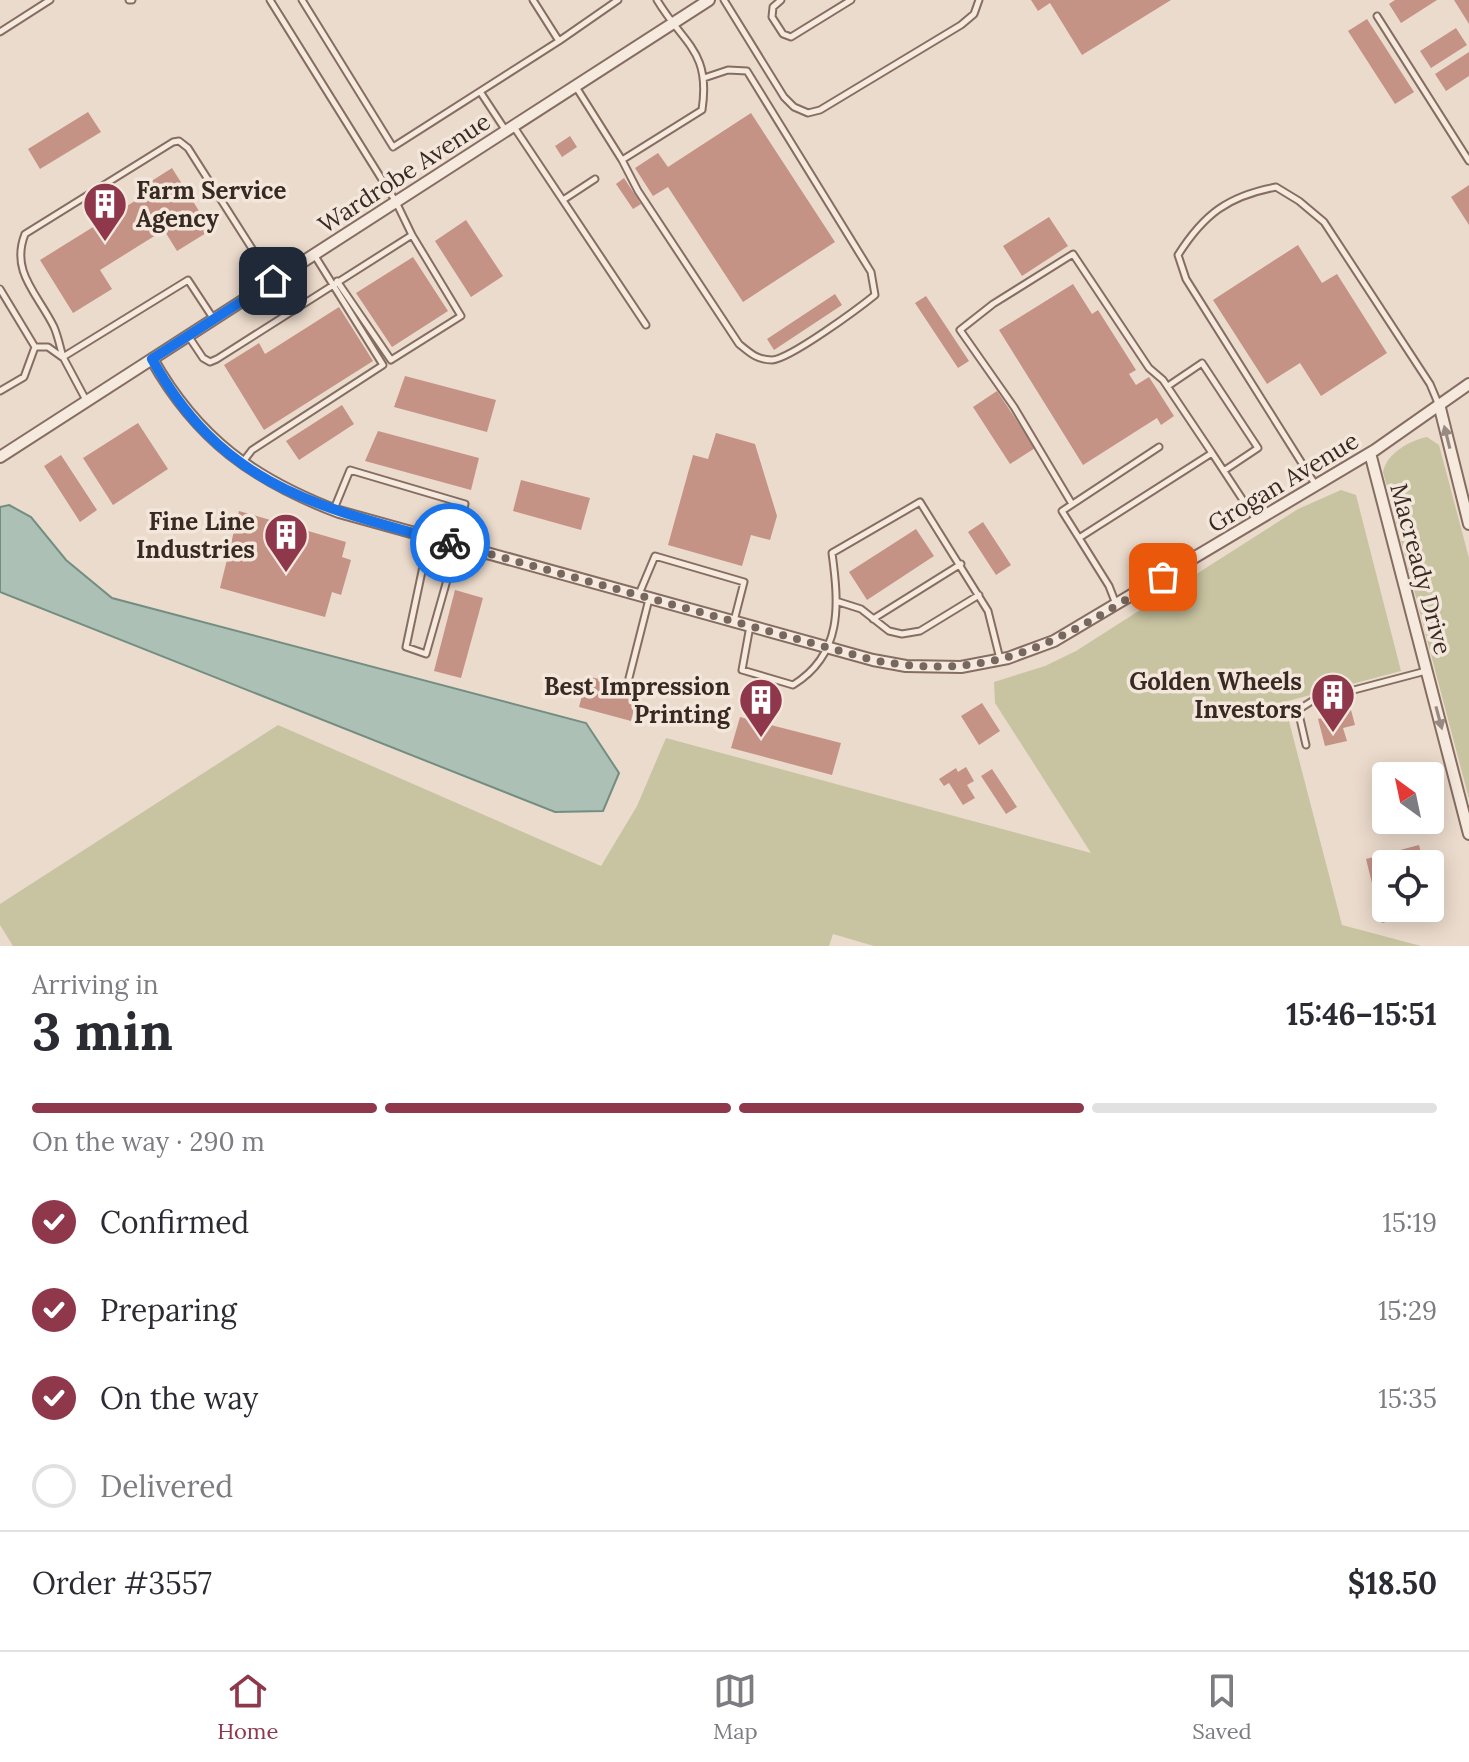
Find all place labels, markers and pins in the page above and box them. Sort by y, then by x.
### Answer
place label: Farm Service Agency [136,175,286,234]
building icon: Farm Service Agency [81,180,129,243]
pin [239,247,307,315]
place label: Fine Line Industries [136,506,255,565]
building icon: Fine Line Industries [262,511,310,574]
pin [1129,543,1197,611]
place label: Golden Wheels Investors [1129,666,1302,725]
place label: Best Impression Printing [544,671,732,730]
building icon: Golden Wheels Investors [1309,671,1357,734]
building icon: Best Impression Printing [737,676,785,739]

